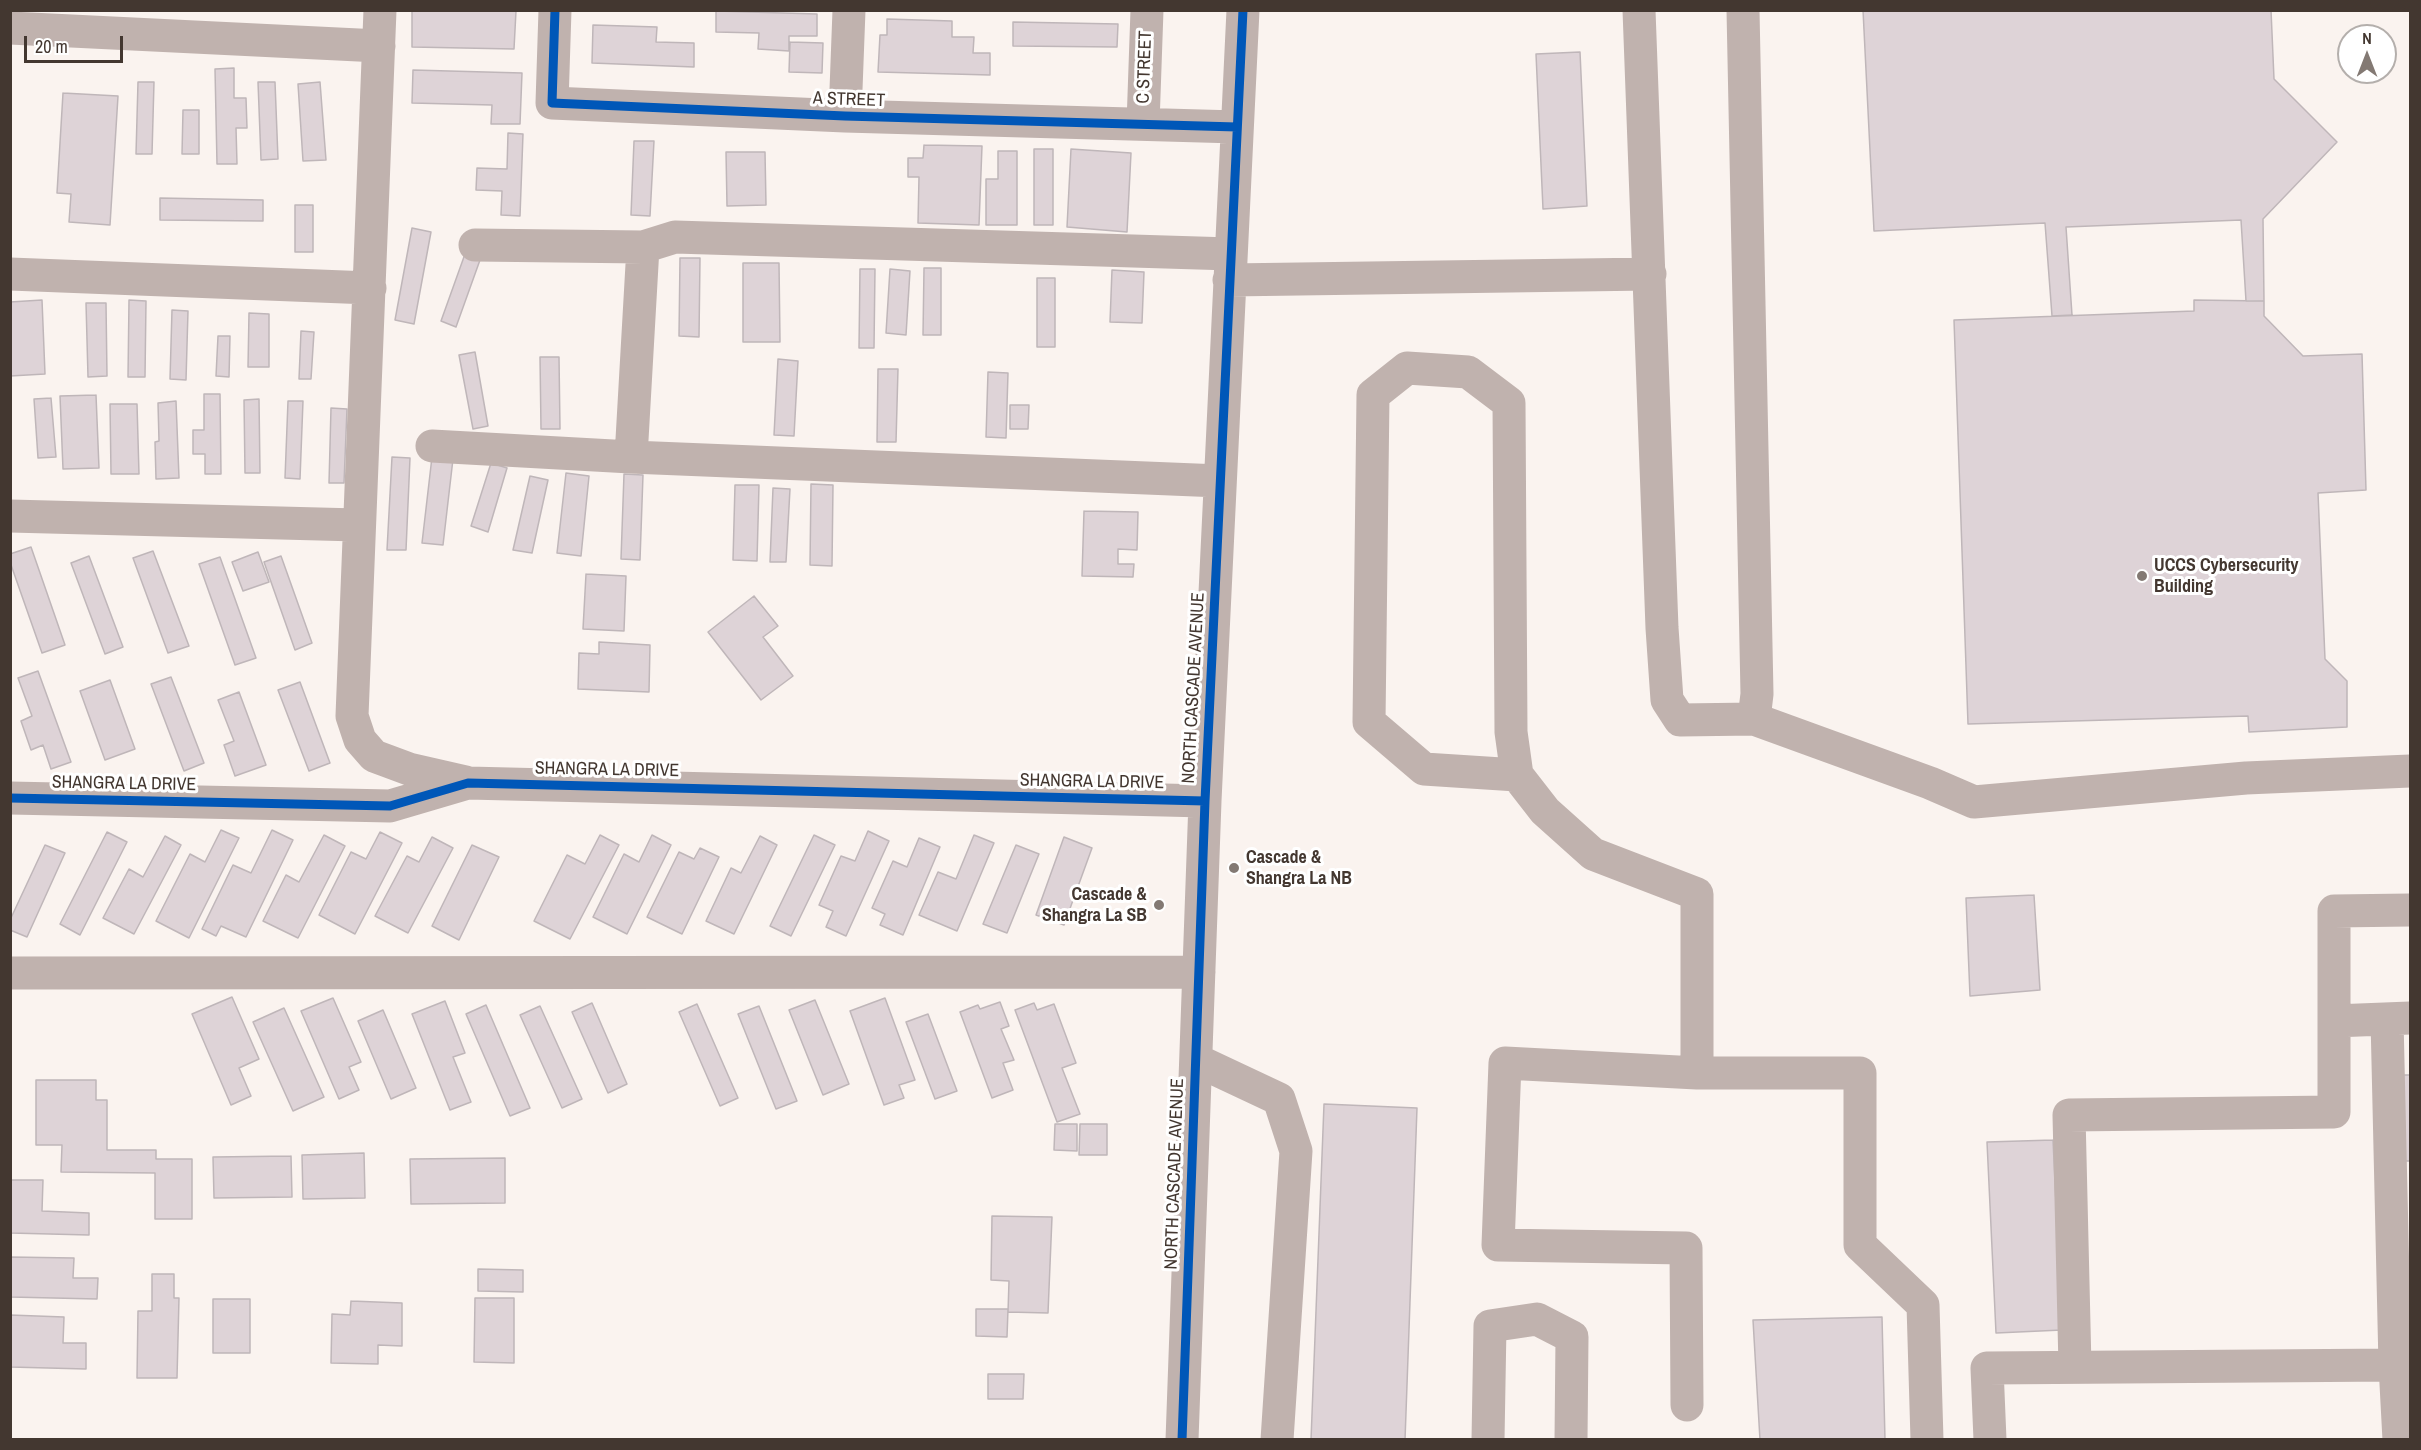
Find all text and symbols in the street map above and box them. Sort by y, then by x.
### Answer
scale bar [27,24,126,62]
north arrow [2337,24,2397,84]
text: N [2362,27,2372,49]
street label: C STREET [1133,30,1157,104]
text: 20 m [35,34,68,59]
street label: A STREET [813,88,885,112]
place label: UCCS Cybersecurity Building [2154,555,2298,598]
marker: UCCS Cybersecurity Building [2135,569,2149,583]
street label: NORTH CASCADE AVENUE [1178,592,1210,784]
street label: SHANGRA LA DRIVE [535,758,679,782]
street label: SHANGRA LA DRIVE [1020,770,1164,794]
street label: SHANGRA LA DRIVE [52,772,196,796]
place label: Cascade & Shangra La NB [1246,847,1352,890]
marker: Cascade & Shangra La NB [1227,861,1241,875]
place label: Cascade & Shangra La SB [1042,884,1147,926]
marker: Cascade & Shangra La SB [1152,898,1166,912]
street label: NORTH CASCADE AVENUE [1161,1078,1189,1270]

